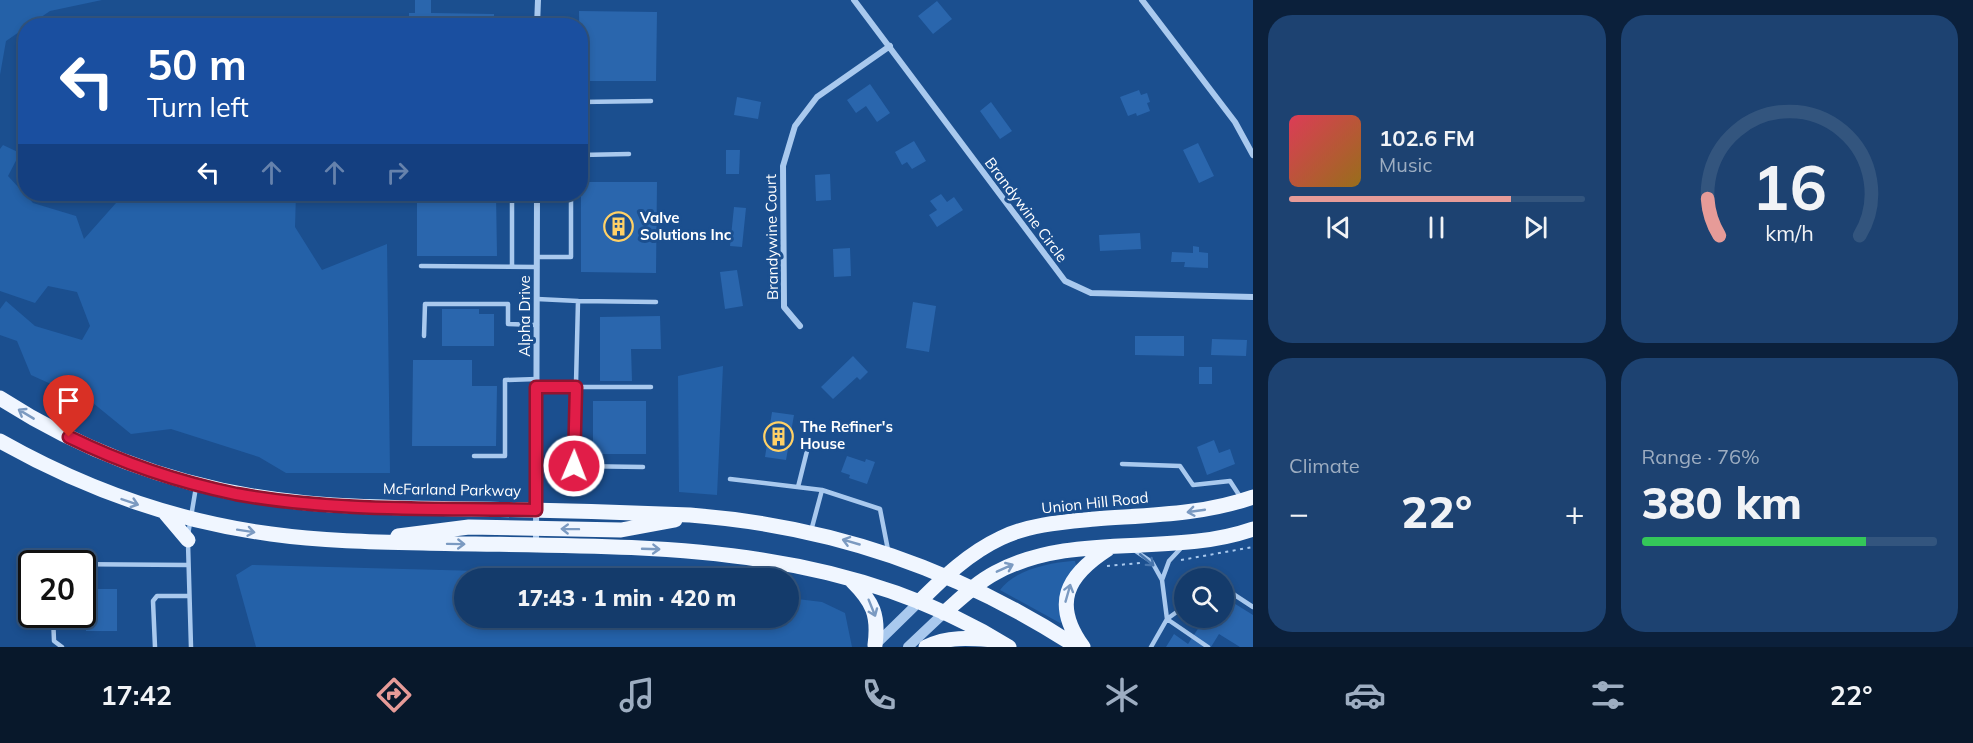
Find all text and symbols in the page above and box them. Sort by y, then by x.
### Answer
text: 50 m [147,38,247,91]
icon: left [48,42,126,120]
text: Turn left [147,90,249,124]
text: 102.6 FM [1379,124,1475,152]
text: 16 [1752,147,1827,226]
text: Music [1379,152,1432,177]
street label: Brandywine Circle [981,154,1072,266]
icon: left [192,156,225,189]
icon: ahead [255,156,288,189]
icon: ahead [318,156,351,189]
icon: right [381,156,414,189]
street label: Brandywine Court [761,174,782,300]
place label: Valve Solutions Inc [639,208,732,244]
building icon: Valve Solutions Inc [603,211,635,243]
icon: previous [1322,211,1355,244]
icon: pause [1420,211,1453,244]
icon: next [1519,211,1552,244]
text: km/h [1765,220,1813,247]
street label: Alpha Drive [515,275,534,357]
pin [43,375,94,437]
icon: arrive [52,384,85,417]
one-way arrow [18,408,35,420]
place label: The Refiner's House [800,417,893,453]
building icon: The Refiner's House [763,420,795,452]
position arrow [542,434,606,498]
text: Range · 76% [1642,444,1760,469]
text: Climate [1289,453,1360,478]
text: 380 km [1642,474,1802,530]
street label: McFarland Parkway [383,479,521,500]
text: 22° [1401,483,1472,539]
street label: Union Hill Road [1041,487,1149,518]
text: − [1289,492,1309,533]
text: + [1565,492,1585,533]
one-way arrow [120,497,139,508]
one-way arrow [1187,505,1207,516]
one-way arrow [560,523,580,534]
one-way arrow [236,525,256,536]
one-way arrow [842,536,861,548]
one-way arrow [445,538,465,550]
one-way arrow [640,543,660,554]
speed limit sign: 20 [18,550,96,628]
one-way arrow [1139,553,1155,566]
one-way arrow [996,562,1014,574]
map controls [1174,568,1234,628]
button: search [1174,568,1234,628]
text: 17:43 · 1 min · 420 m [517,584,736,612]
one-way arrow [1063,584,1075,603]
one-way arrow [867,599,878,617]
icon: directions [373,674,415,716]
icon: music [616,674,658,716]
icon: phone [858,674,900,716]
icon: climate [1101,674,1143,716]
icon: car [1344,674,1386,716]
icon: filters [1587,674,1629,716]
text: 17:42 [100,678,172,712]
text: 22° [1830,678,1872,712]

